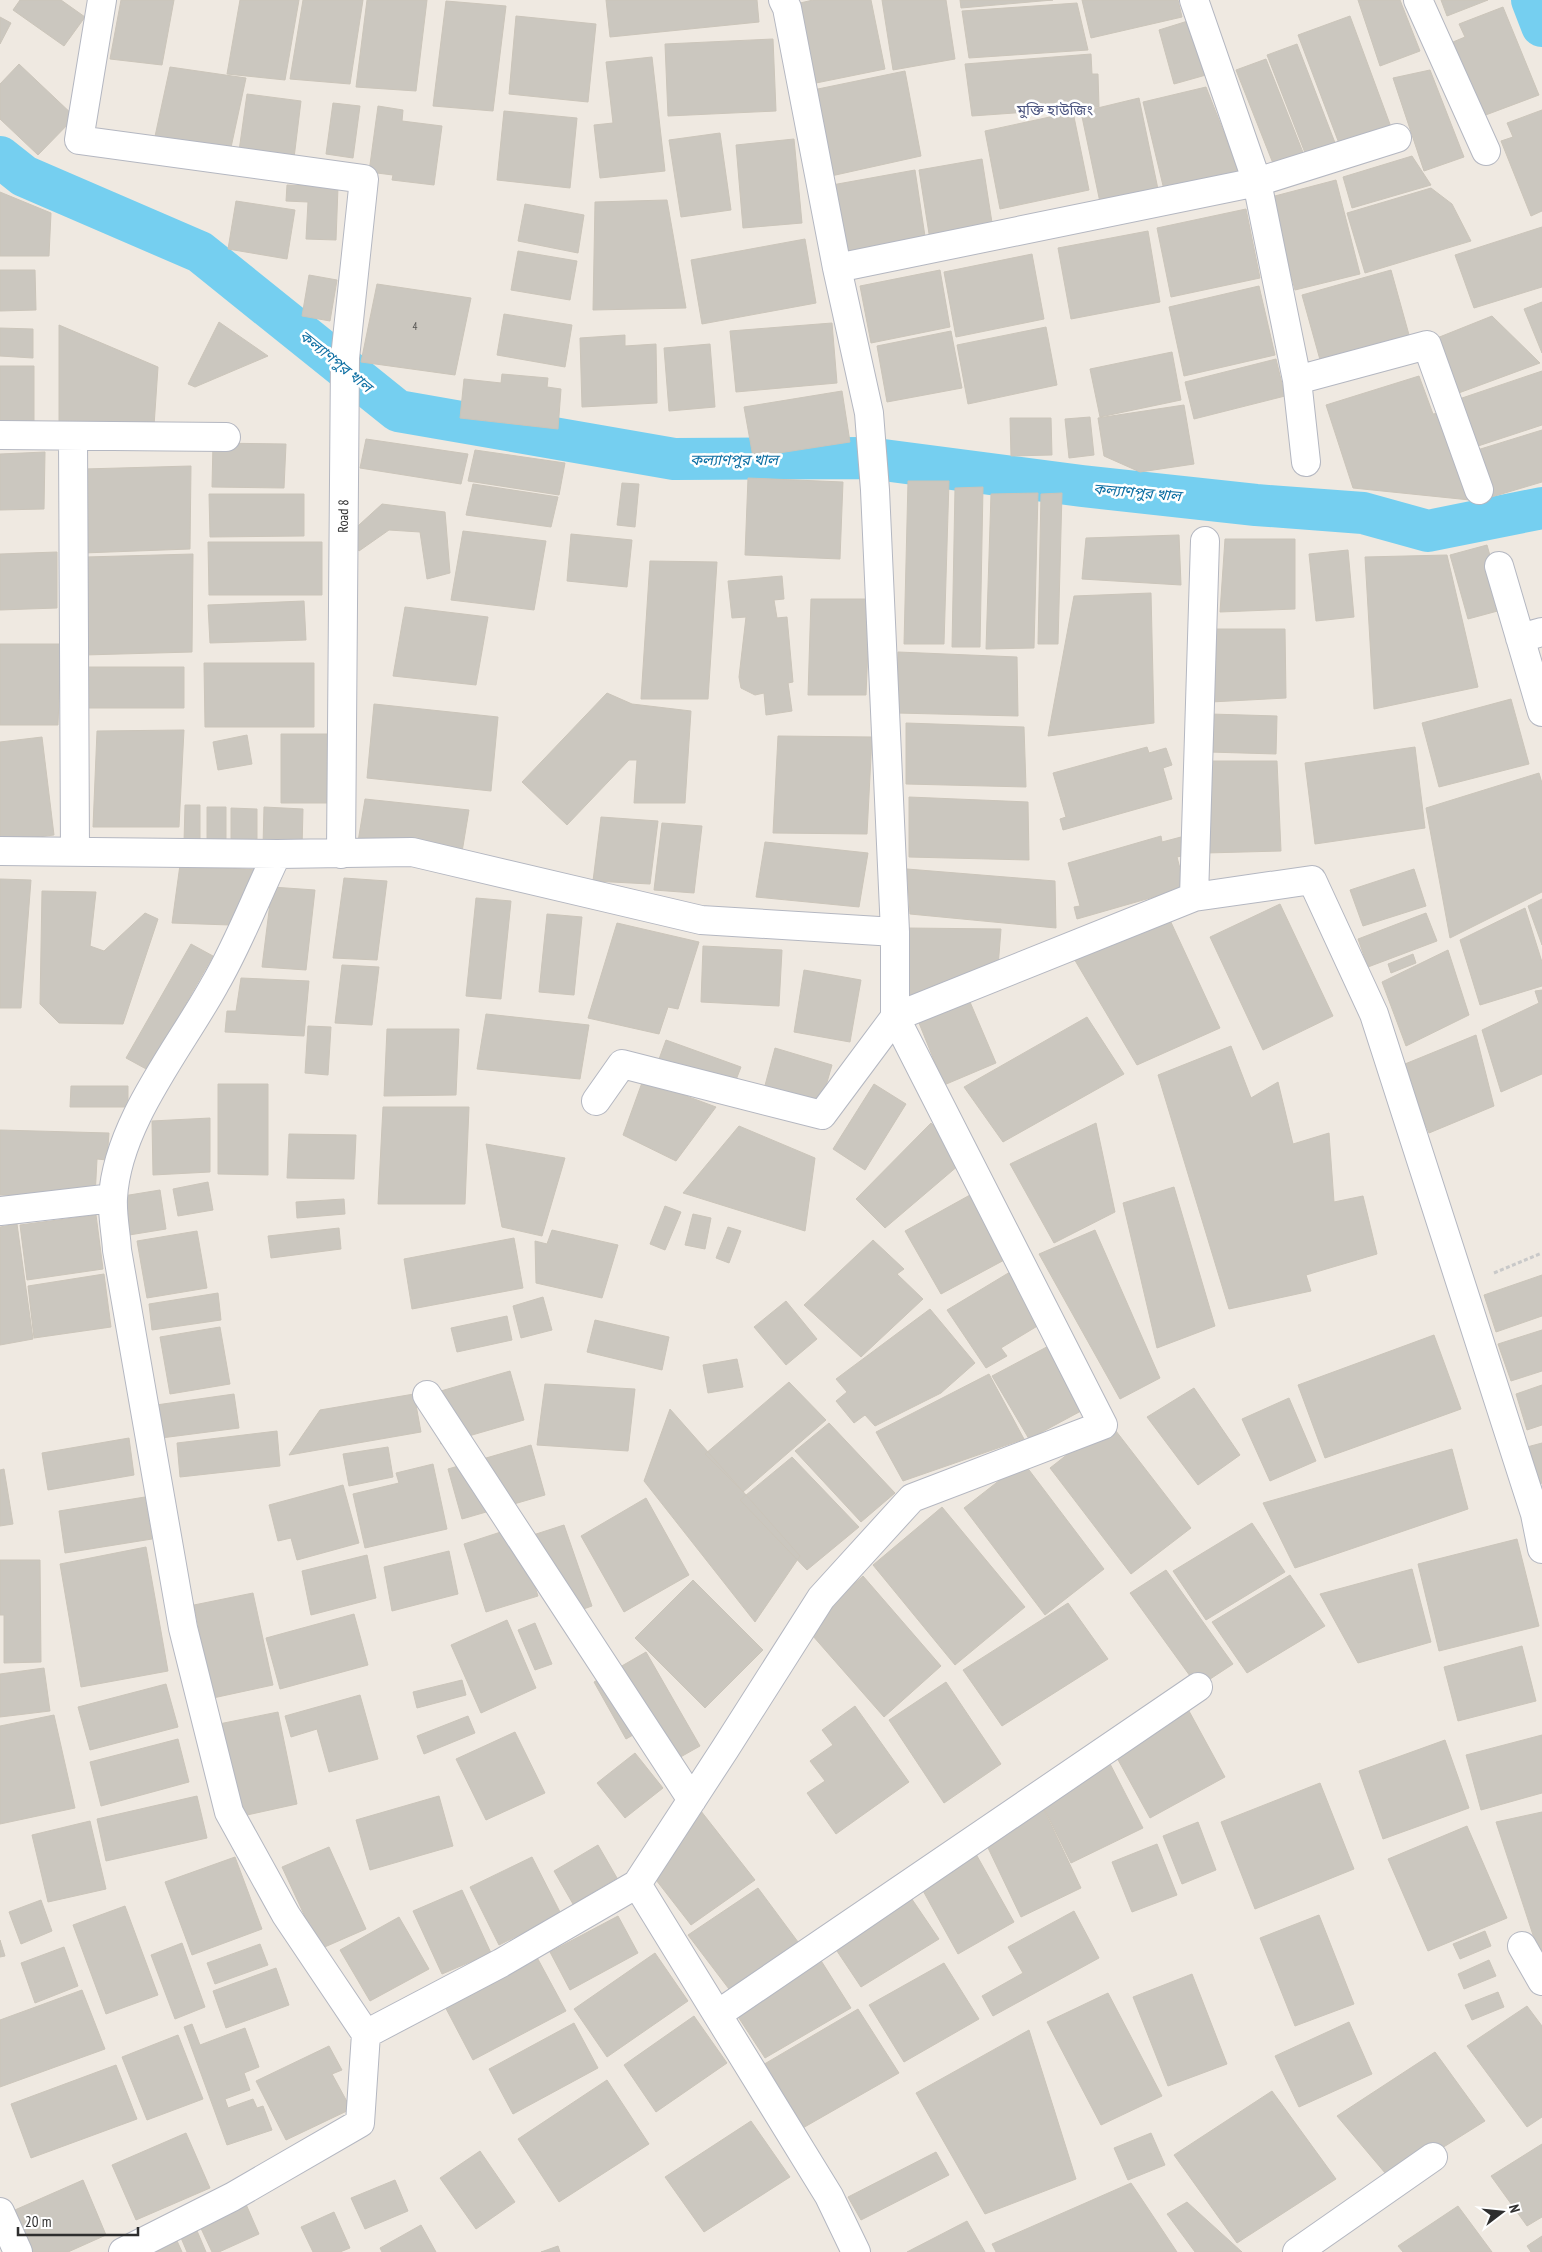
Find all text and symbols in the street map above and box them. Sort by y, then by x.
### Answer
district label: মুক্তি হাউজিং [1016,100,1094,119]
house number: 4 [413,319,418,333]
water label: কল্যাণপুর খাল [296,326,379,398]
water label: কল্যাণপুর খাল [690,450,781,469]
water label: কল্যাণপুর খাল [1092,479,1185,506]
street label: Road 8 [334,499,352,533]
north arrow [1477,2187,1527,2237]
text: N [1505,2202,1524,2215]
scale bar [18,2204,138,2236]
text: 20 m [25,2212,51,2231]

